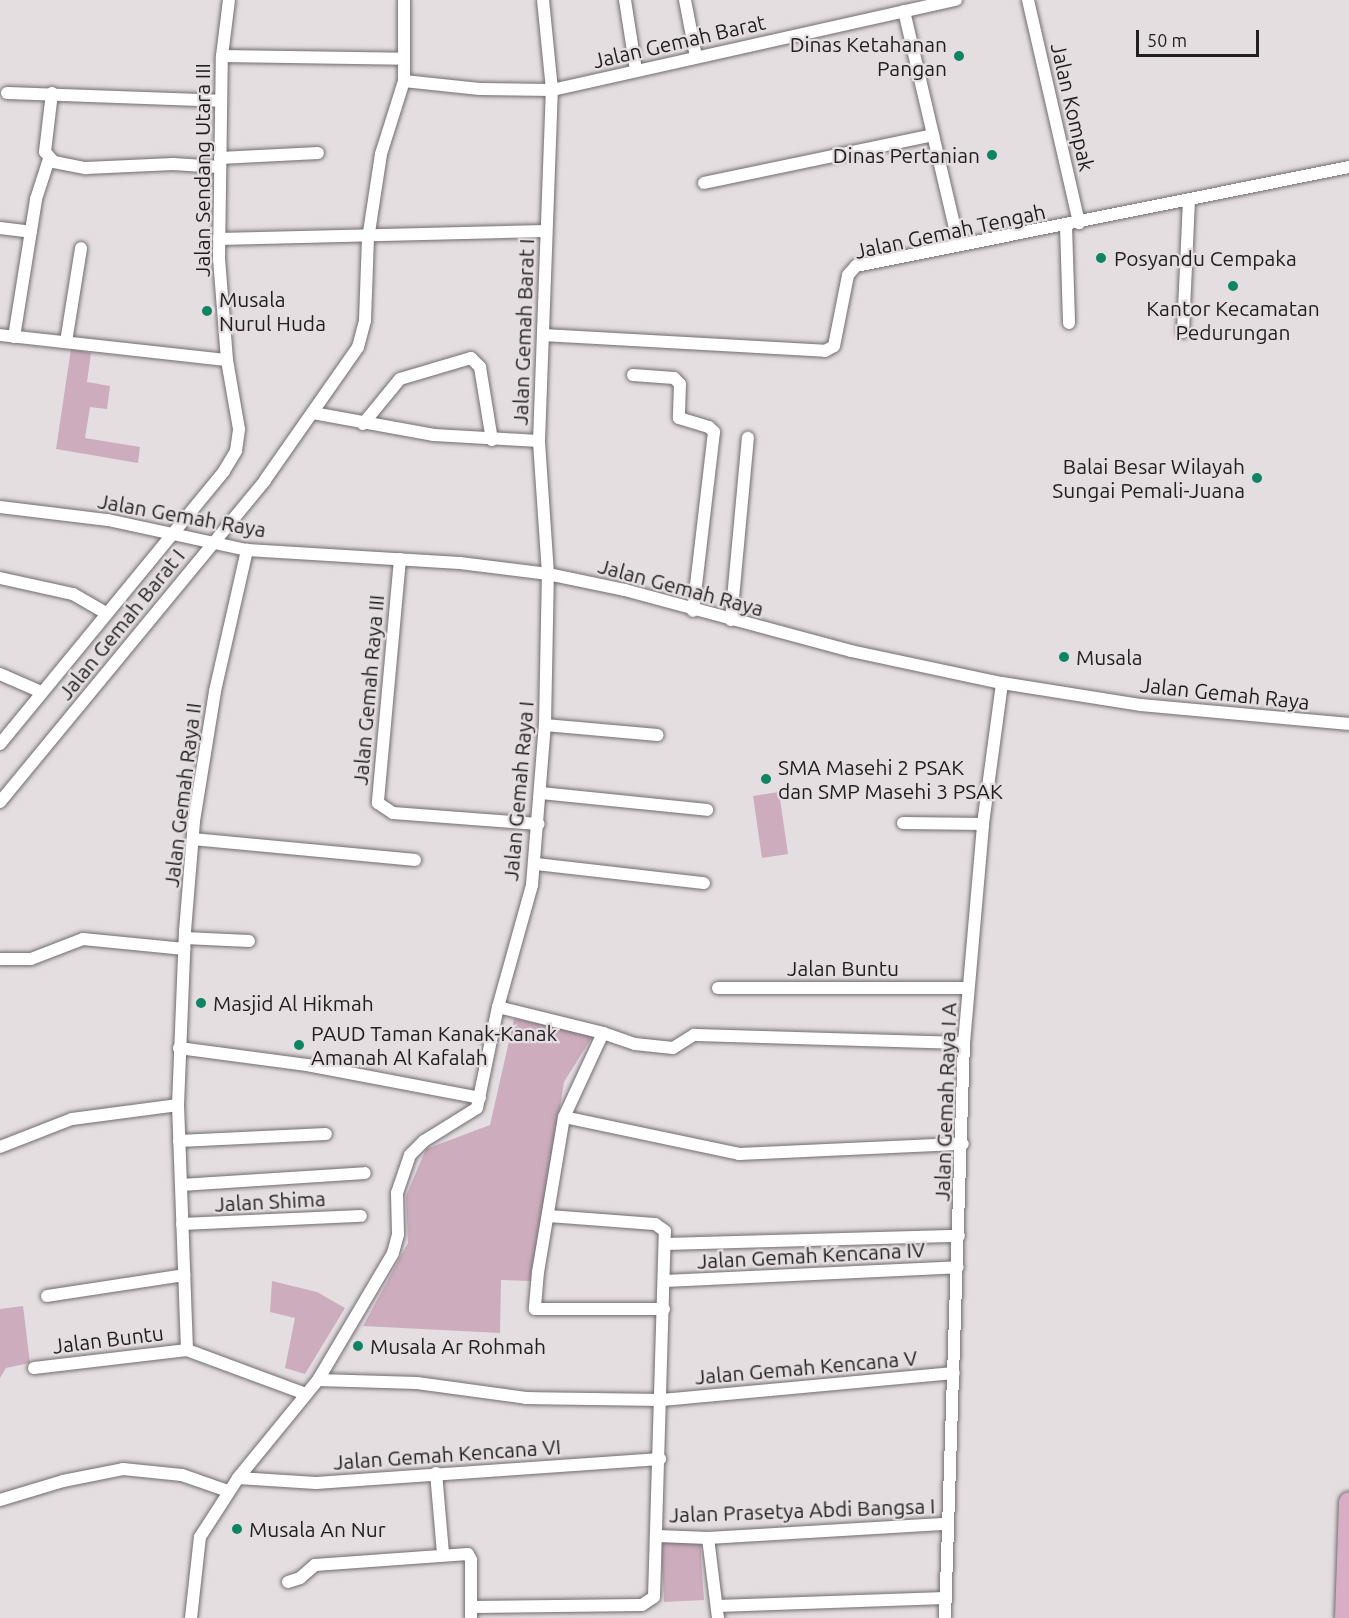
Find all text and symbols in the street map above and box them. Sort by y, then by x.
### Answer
street label: Jalan Gemah Barat [590,9,768,73]
scale bar [1139,18,1262,56]
text: 50 m [1147,30,1187,50]
place label: Dinas Ketahanan Pangan [790,31,947,81]
street label: Jalan Kompak [1046,40,1100,174]
marker: Dinas Ketahanan Pangan [952,49,966,63]
street label: Jalan Sendang Utara III [189,63,215,277]
place label: Dinas Pertanian [833,142,980,168]
marker: Dinas Pertanian [985,148,999,162]
street label: Jalan Gemah Tengah [852,198,1048,264]
street label: Jalan Gemah Barat I [507,238,539,426]
place label: Posyandu Cempaka [1114,245,1297,271]
marker: Posyandu Cempaka [1092,249,1110,267]
marker: Kantor Kecamatan Pedurungan [1226,279,1240,293]
place label: Musala Nurul Huda [219,286,326,336]
place label: Kantor Kecamatan Pedurungan [1146,295,1320,345]
marker: Musala Nurul Huda [200,304,214,318]
place label: Balai Besar Wilayah Sungai Pemali-Juana [1052,453,1245,503]
marker: Balai Besar Wilayah Sungai Pemali-Juana [1250,471,1264,485]
street label: Jalan Gemah Raya [96,488,268,542]
street label: Jalan Gemah Barat I [52,543,190,705]
street label: Jalan Gemah Raya [596,553,766,621]
street label: Jalan Gemah Raya III [347,594,389,786]
place label: Musala [1076,644,1142,670]
marker: Musala [1057,650,1071,664]
street label: Jalan Gemah Raya [1139,672,1311,714]
street label: Jalan Gemah Raya I [498,700,538,882]
street label: Jalan Gemah Raya II [158,701,206,889]
place label: SMA Masehi 2 PSAK dan SMP Masehi 3 PSAK [778,754,1003,804]
marker: SMA Masehi 2 PSAK dan SMP Masehi 3 PSAK [759,772,773,786]
street label: Jalan Buntu [787,955,899,981]
place label: Masjid Al Hikmah [213,990,374,1016]
marker: Masjid Al Hikmah [194,996,208,1010]
street label: Jalan Gemah Raya I A [929,1002,961,1202]
place label: PAUD Taman Kanak-Kanak Amanah Al Kafalah [311,1020,557,1070]
marker: PAUD Taman Kanak-Kanak Amanah Al Kafalah [292,1038,306,1052]
street label: Jalan Shima [214,1186,326,1216]
street label: Jalan Gemah Kencana IV [696,1236,926,1274]
street label: Jalan Buntu [51,1320,165,1358]
place label: Musala Ar Rohmah [370,1333,546,1359]
marker: Musala Ar Rohmah [351,1339,365,1353]
street label: Jalan Gemah Kencana V [694,1345,918,1389]
street label: Jalan Gemah Kencana VI [332,1433,562,1475]
street label: Jalan Prasetya Abdi Bangsa I [668,1493,936,1527]
place label: Musala An Nur [249,1516,386,1542]
marker: Musala An Nur [230,1522,244,1536]

